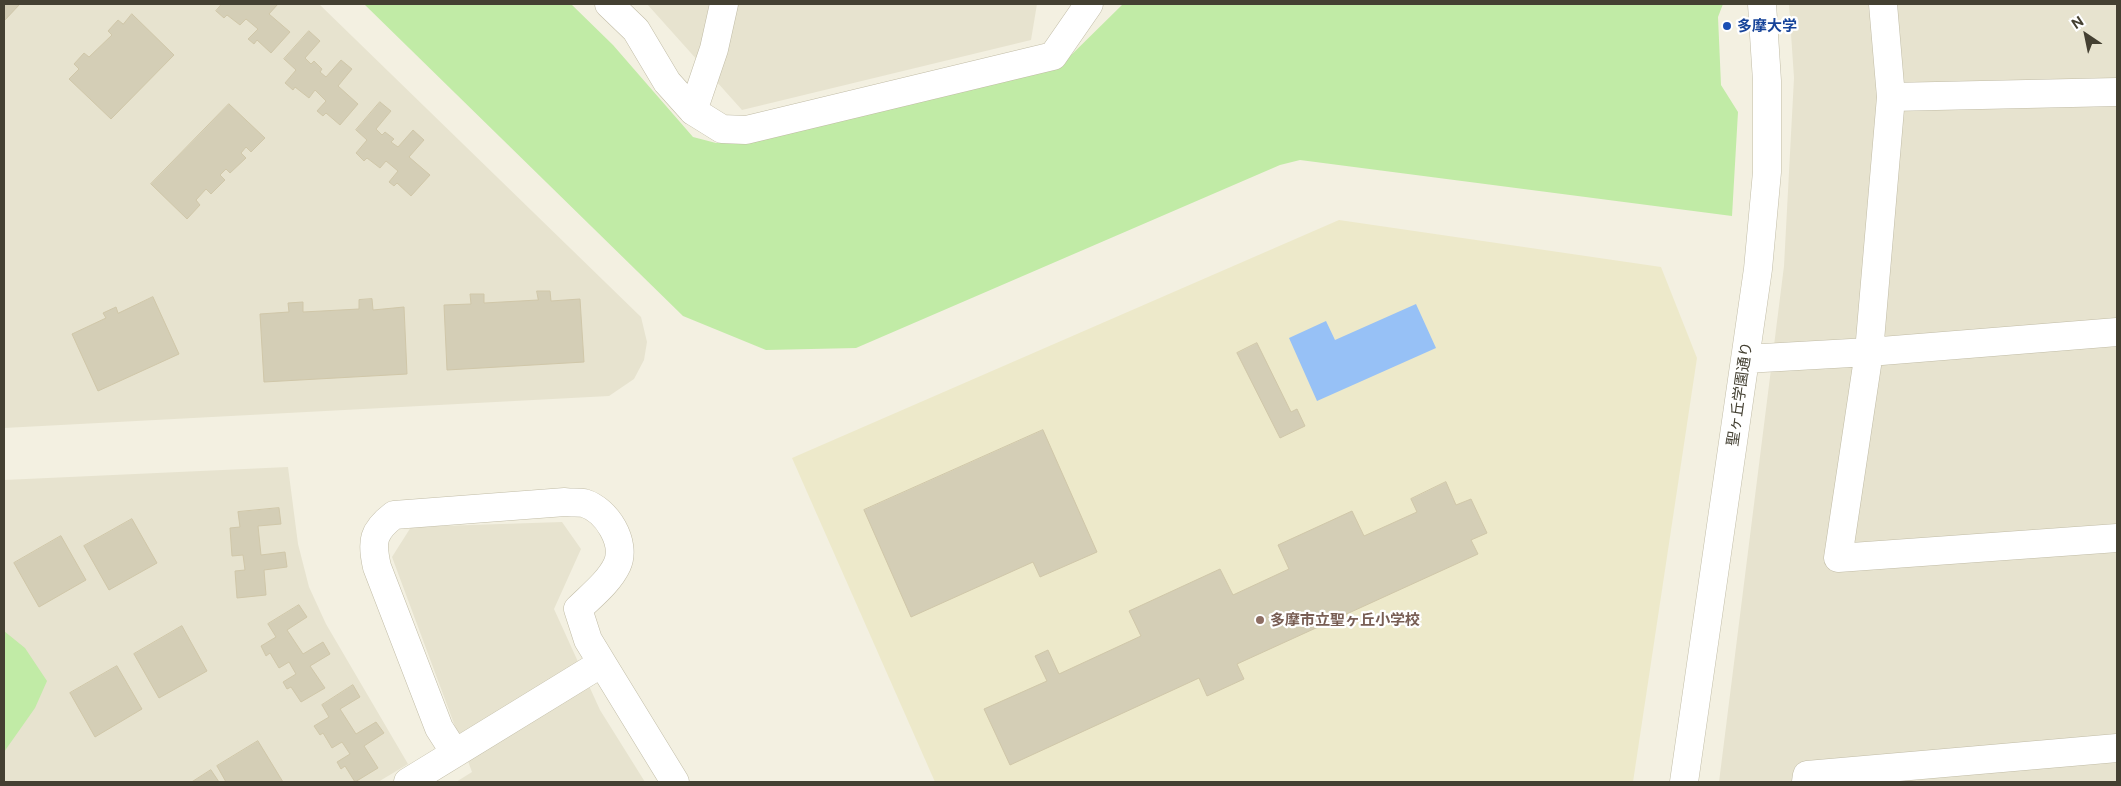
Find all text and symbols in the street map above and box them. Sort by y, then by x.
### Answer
north arrow [2061,10,2111,60]
text: N [2069,13,2087,32]
place label: 多摩大学 [1737,17,1797,35]
marker: 多摩大学 [1721,20,1733,32]
street label: 聖ヶ丘学園通り [1724,341,1756,447]
place label: 多摩市立聖ヶ丘小学校 [1270,611,1420,629]
marker: 多摩市立聖ヶ丘小学校 [1254,614,1266,626]

